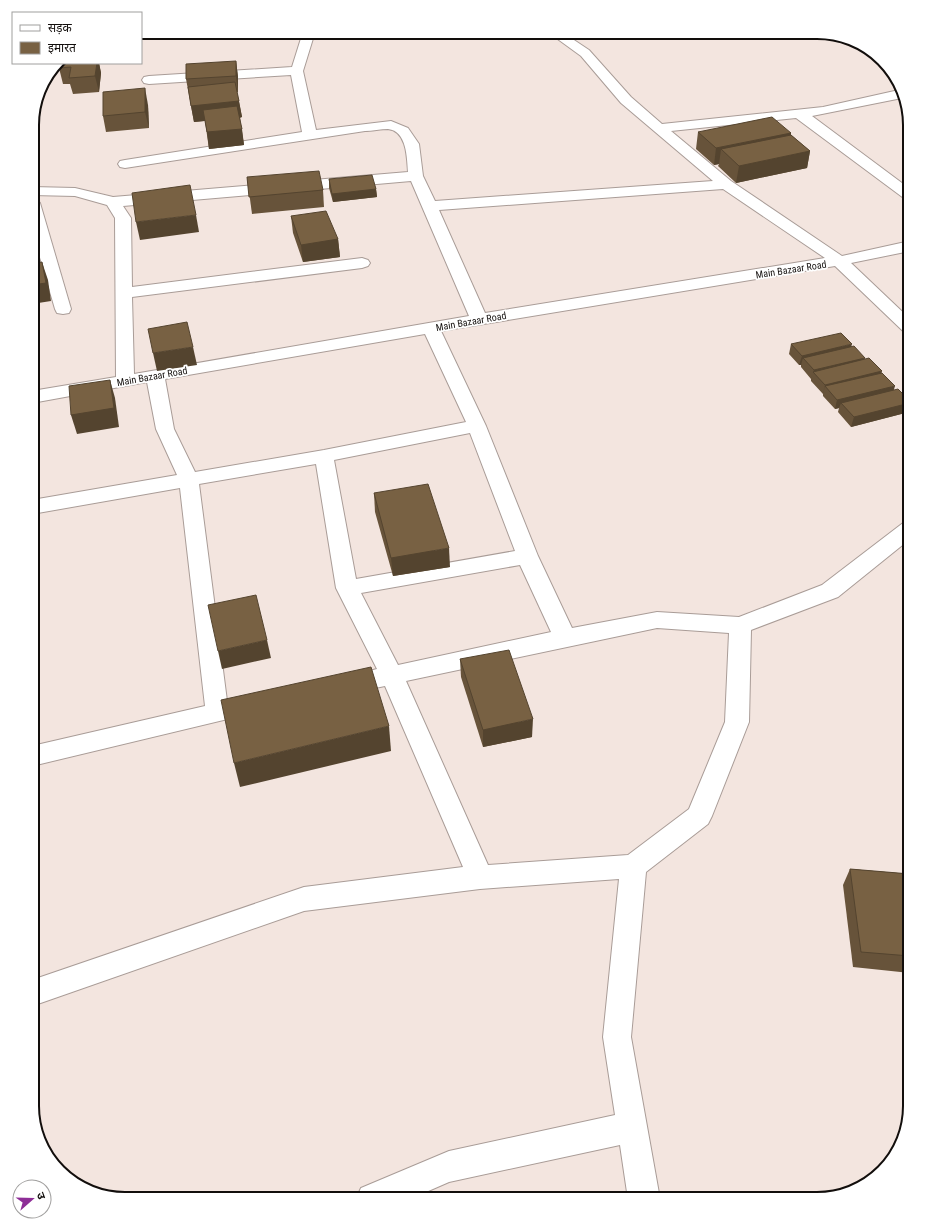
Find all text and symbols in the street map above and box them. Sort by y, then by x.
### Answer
legend [12,12,142,64]
text: सड़क [48,21,73,35]
text: इमारत [48,41,77,55]
street label: Main Bazaar Road [755,258,827,281]
street label: Main Bazaar Road [435,310,507,333]
street label: Main Bazaar Road [116,365,188,388]
north arrow [12,1179,52,1219]
text: उ [34,1191,48,1202]

